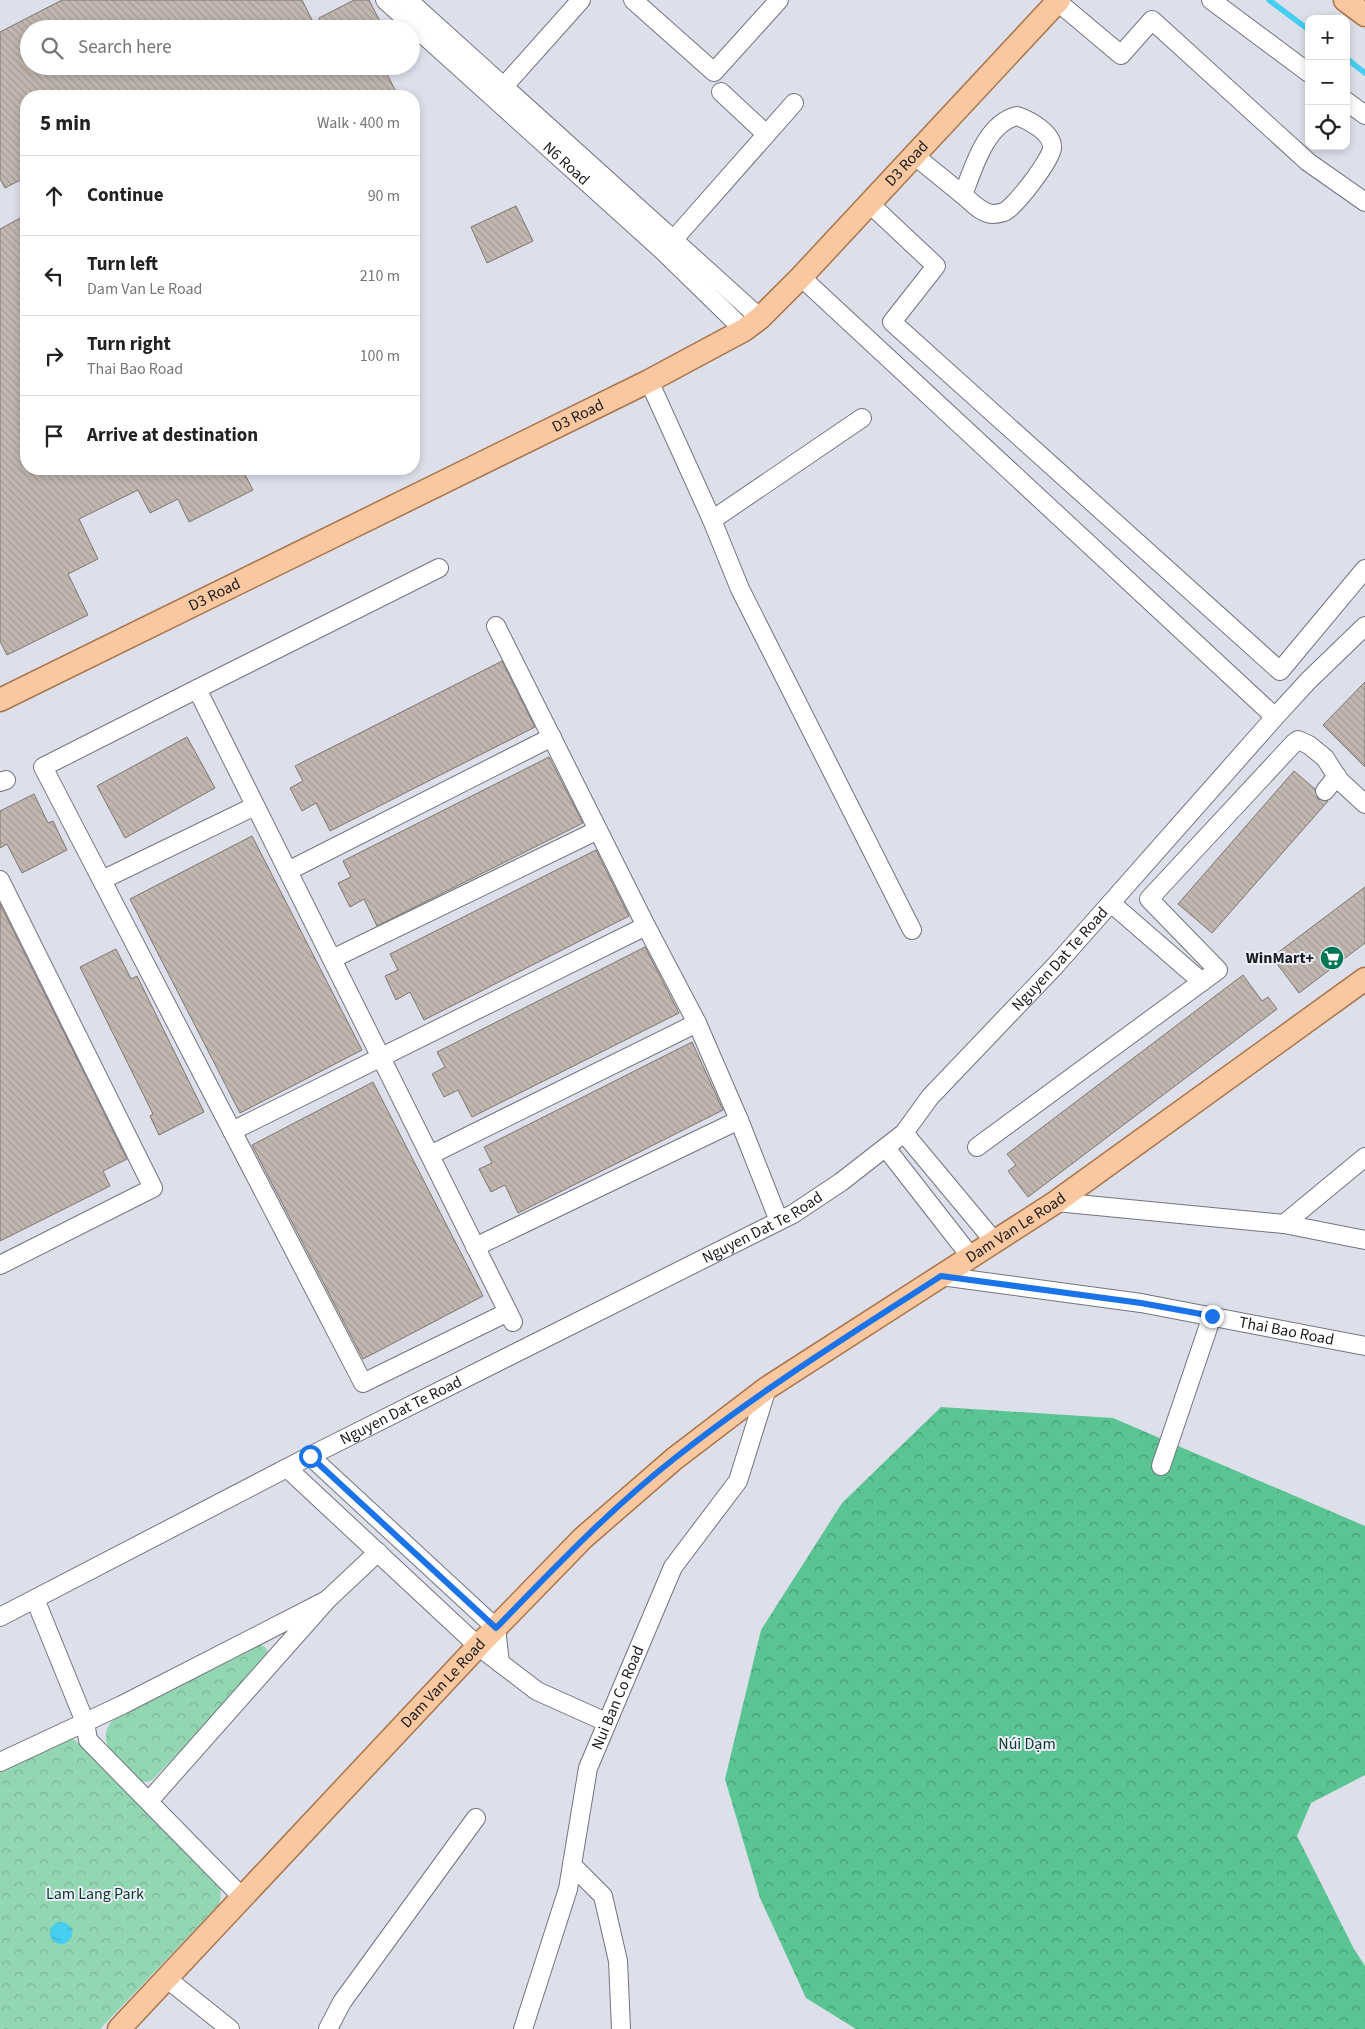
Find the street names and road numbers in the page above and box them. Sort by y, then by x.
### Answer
street label: D3 Road [880,136,934,191]
street label: N6 Road [538,137,594,190]
street label: D3 Road [548,394,608,438]
street label: D3 Road [185,572,244,617]
street label: Nguyen Dat Te Road [1007,902,1113,1016]
street label: Nguyen Dat Te Road [698,1186,827,1269]
street label: Dam Van Le Road [961,1187,1071,1268]
street label: Thai Bao Road [1237,1311,1336,1351]
street label: Nguyen Dat Te Road [336,1371,466,1450]
street label: Dam Van Le Road [396,1633,491,1733]
street label: Nui Ban Co Road [586,1642,649,1753]

